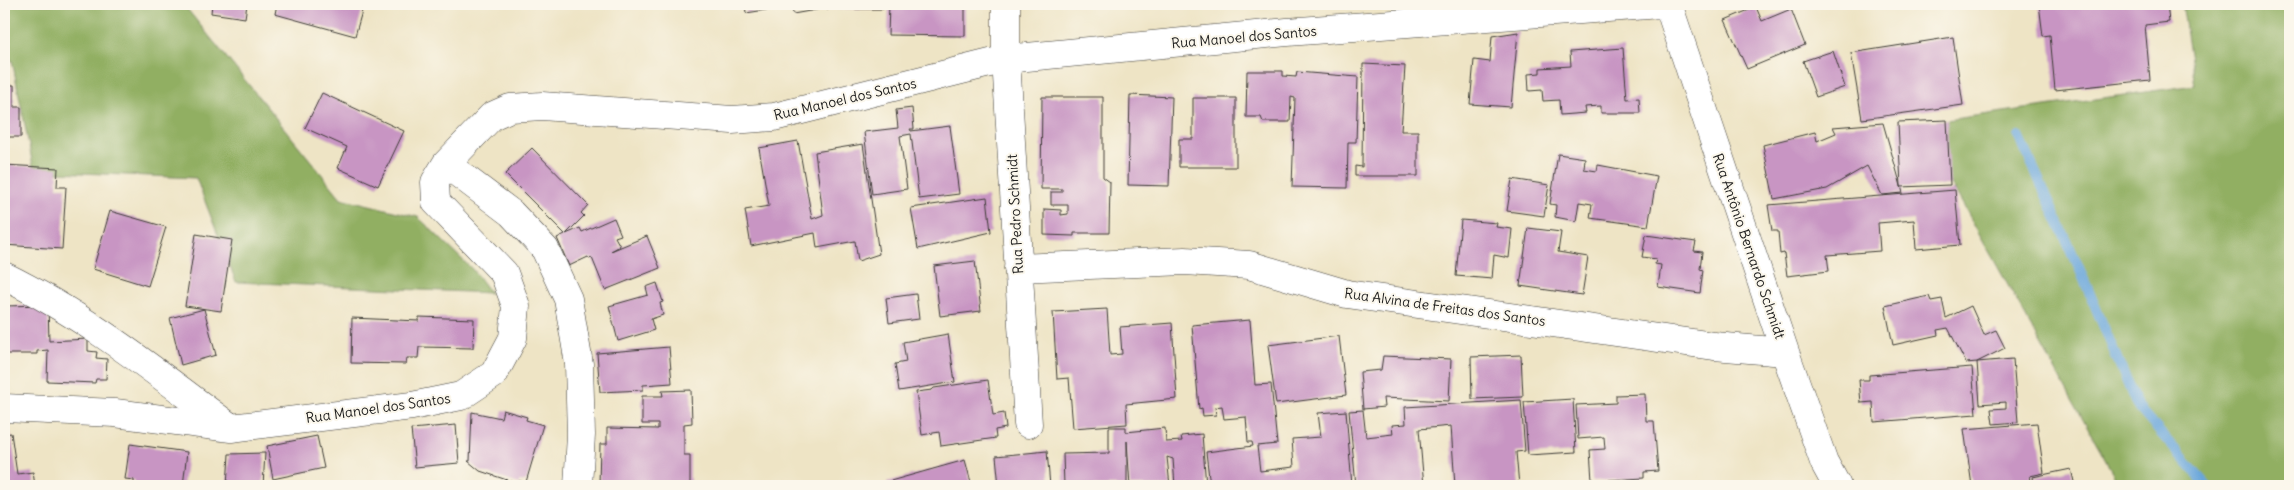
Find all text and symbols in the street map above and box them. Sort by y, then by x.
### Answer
street label: Rua Manoel dos Santos [1170,22,1318,52]
street label: Rua Manoel dos Santos [772,74,918,124]
street label: Rua Antônio Bernardo Schmidt [1709,151,1789,341]
street label: Rua Pedro Schmidt [1003,153,1027,274]
street label: Rua Alvina de Freitas dos Santos [1343,284,1547,330]
street label: Rua Manoel dos Santos [304,389,452,427]

